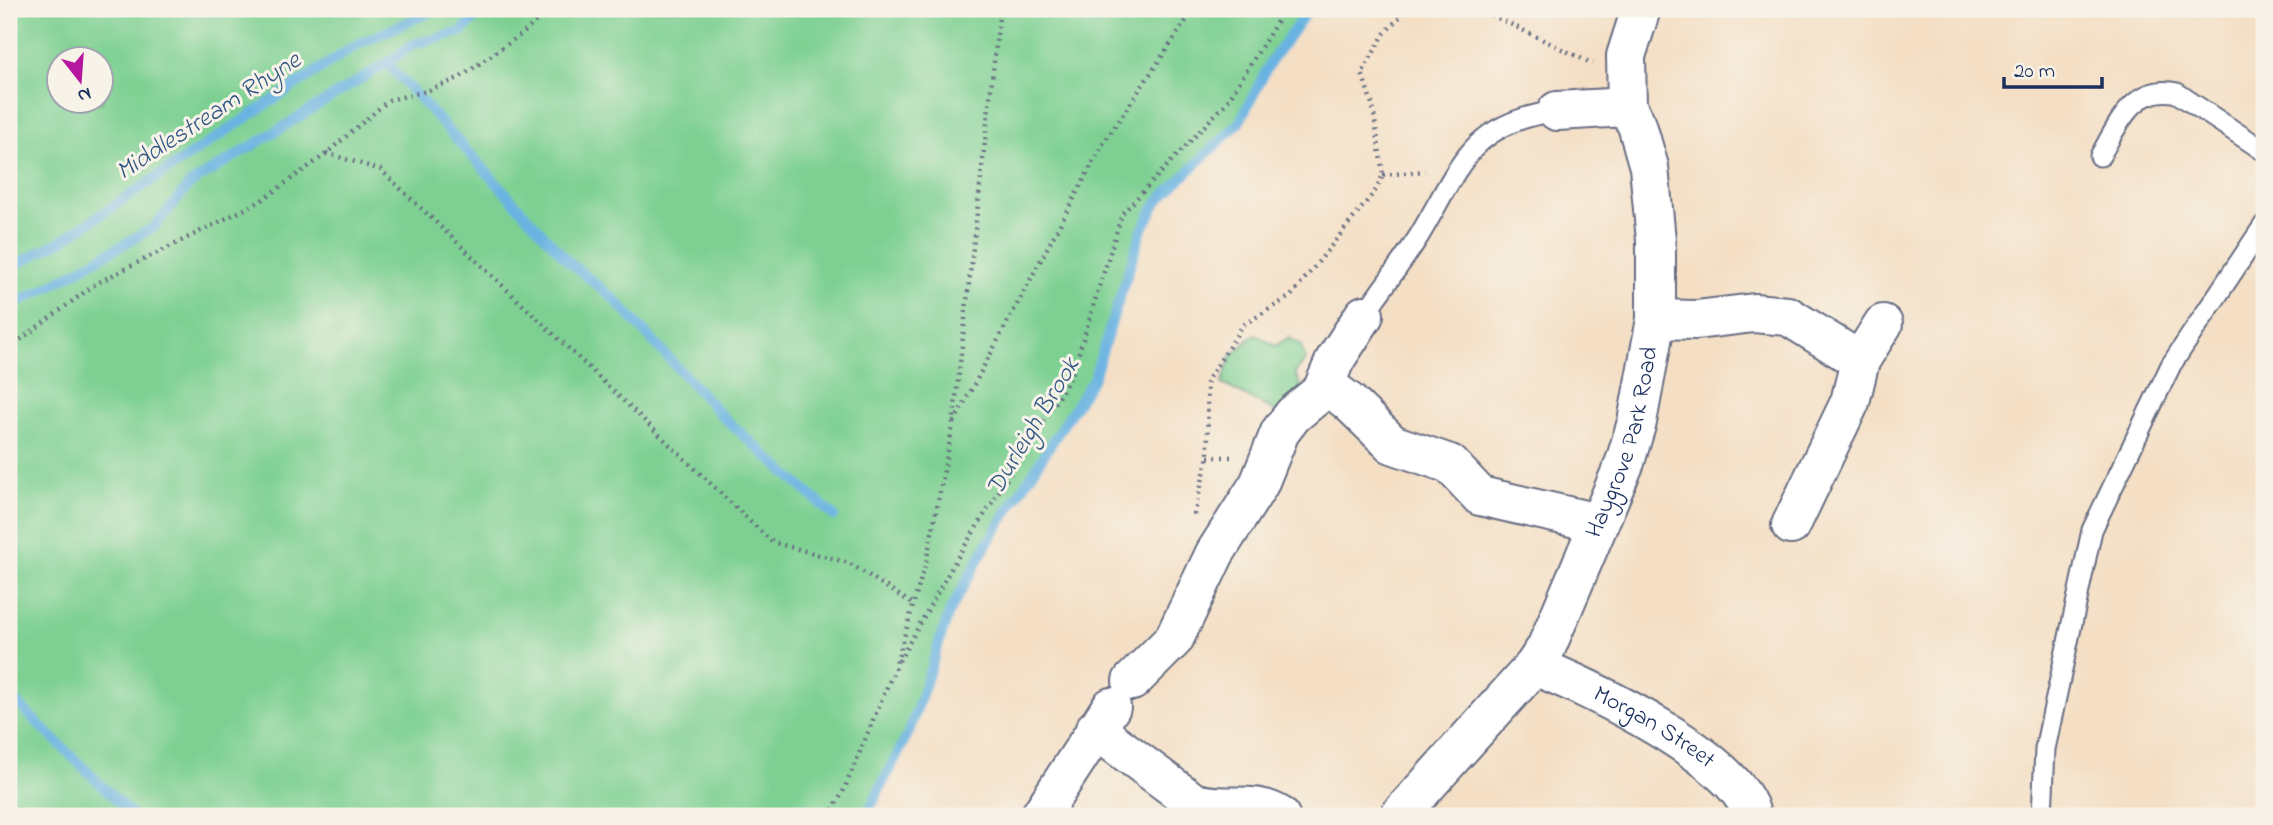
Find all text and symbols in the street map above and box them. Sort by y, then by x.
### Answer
water label: Middlestream Rhyne [109,42,310,191]
north arrow [46,46,116,116]
scale bar [2004,46,2102,90]
text: 20 m [2014,57,2055,87]
text: N [74,79,94,109]
street label: Haygrove Park Road [1577,343,1668,544]
water label: Durleigh Brook [978,349,1091,503]
street label: Morgan Street [1587,677,1722,777]

